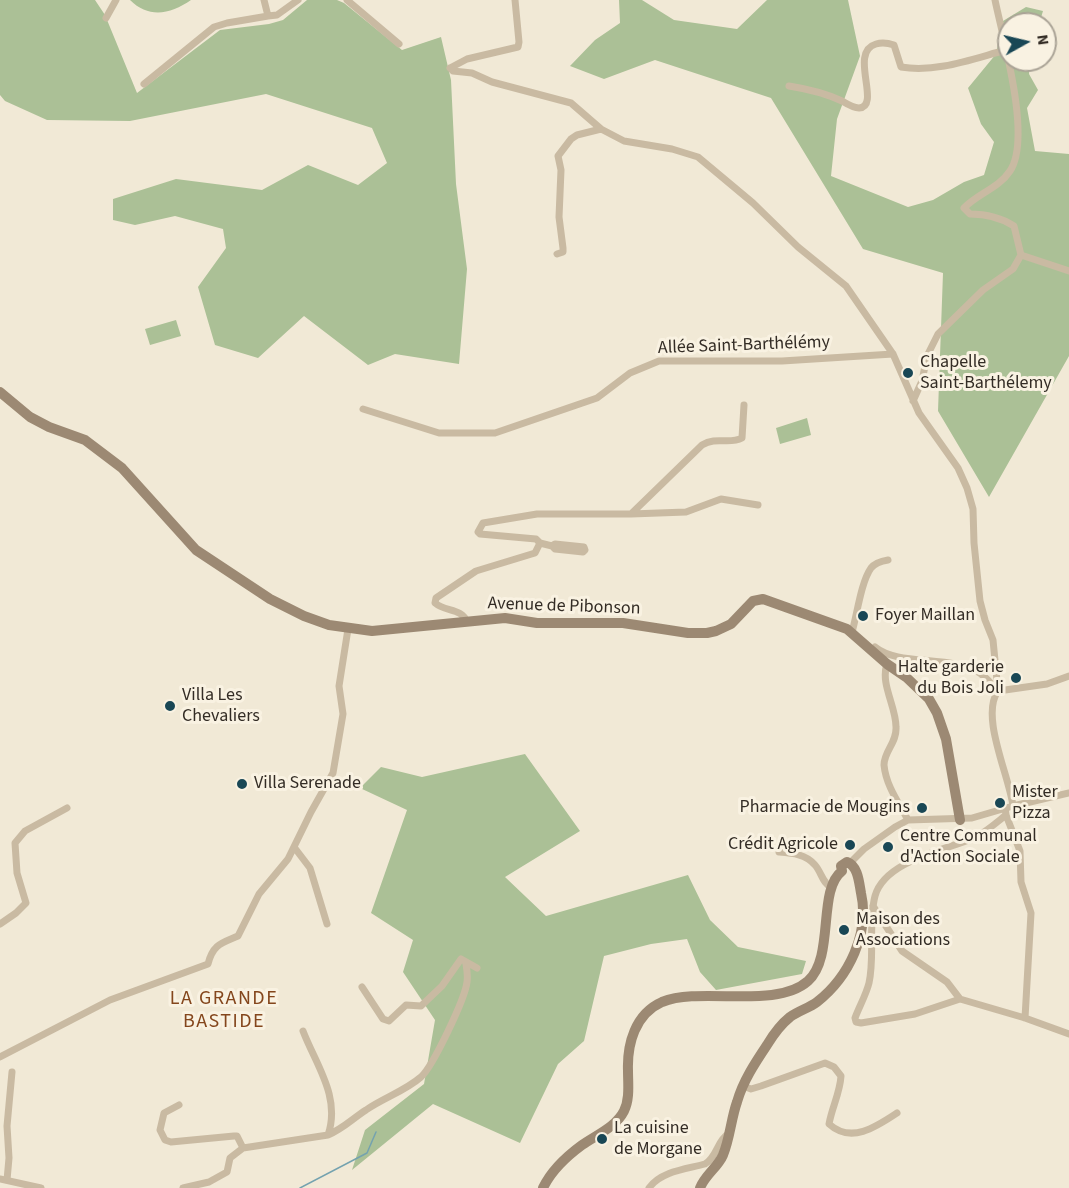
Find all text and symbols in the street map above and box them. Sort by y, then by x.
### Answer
north arrow [997,12,1057,72]
text: N [1031,33,1054,47]
street label: Allée Saint-Barthélémy [658,332,830,360]
place label: Chapelle Saint-Barthélemy [920,352,1052,394]
marker: Chapelle Saint-Barthélemy [901,366,915,380]
street label: Avenue de Pibonson [487,594,641,620]
place label: Foyer Maillan [875,605,975,627]
marker: Foyer Maillan [856,609,870,623]
place label: Halte garderie du Bois Joli [898,657,1004,700]
marker: Halte garderie du Bois Joli [1009,671,1023,685]
place label: Villa Les Chevaliers [182,685,260,728]
marker: Villa Les Chevaliers [163,699,177,713]
place label: Villa Serenade [254,773,361,795]
marker: Villa Serenade [235,777,249,791]
place label: Mister Pizza [1012,782,1058,824]
marker: Mister Pizza [993,796,1007,810]
place label: Pharmacie de Mougins [740,797,910,819]
marker: Pharmacie de Mougins [915,801,929,815]
place label: Centre Communal d'Action Sociale [900,826,1037,868]
place label: Crédit Agricole [728,834,838,856]
marker: Crédit Agricole [843,838,857,852]
marker: Centre Communal d'Action Sociale [881,840,895,854]
place label: Maison des Associations [856,909,950,952]
marker: Maison des Associations [837,923,851,937]
district label: LA GRANDE BASTIDE [170,988,278,1035]
place label: La cuisine de Morgane [614,1118,702,1160]
marker: La cuisine de Morgane [595,1132,609,1146]

